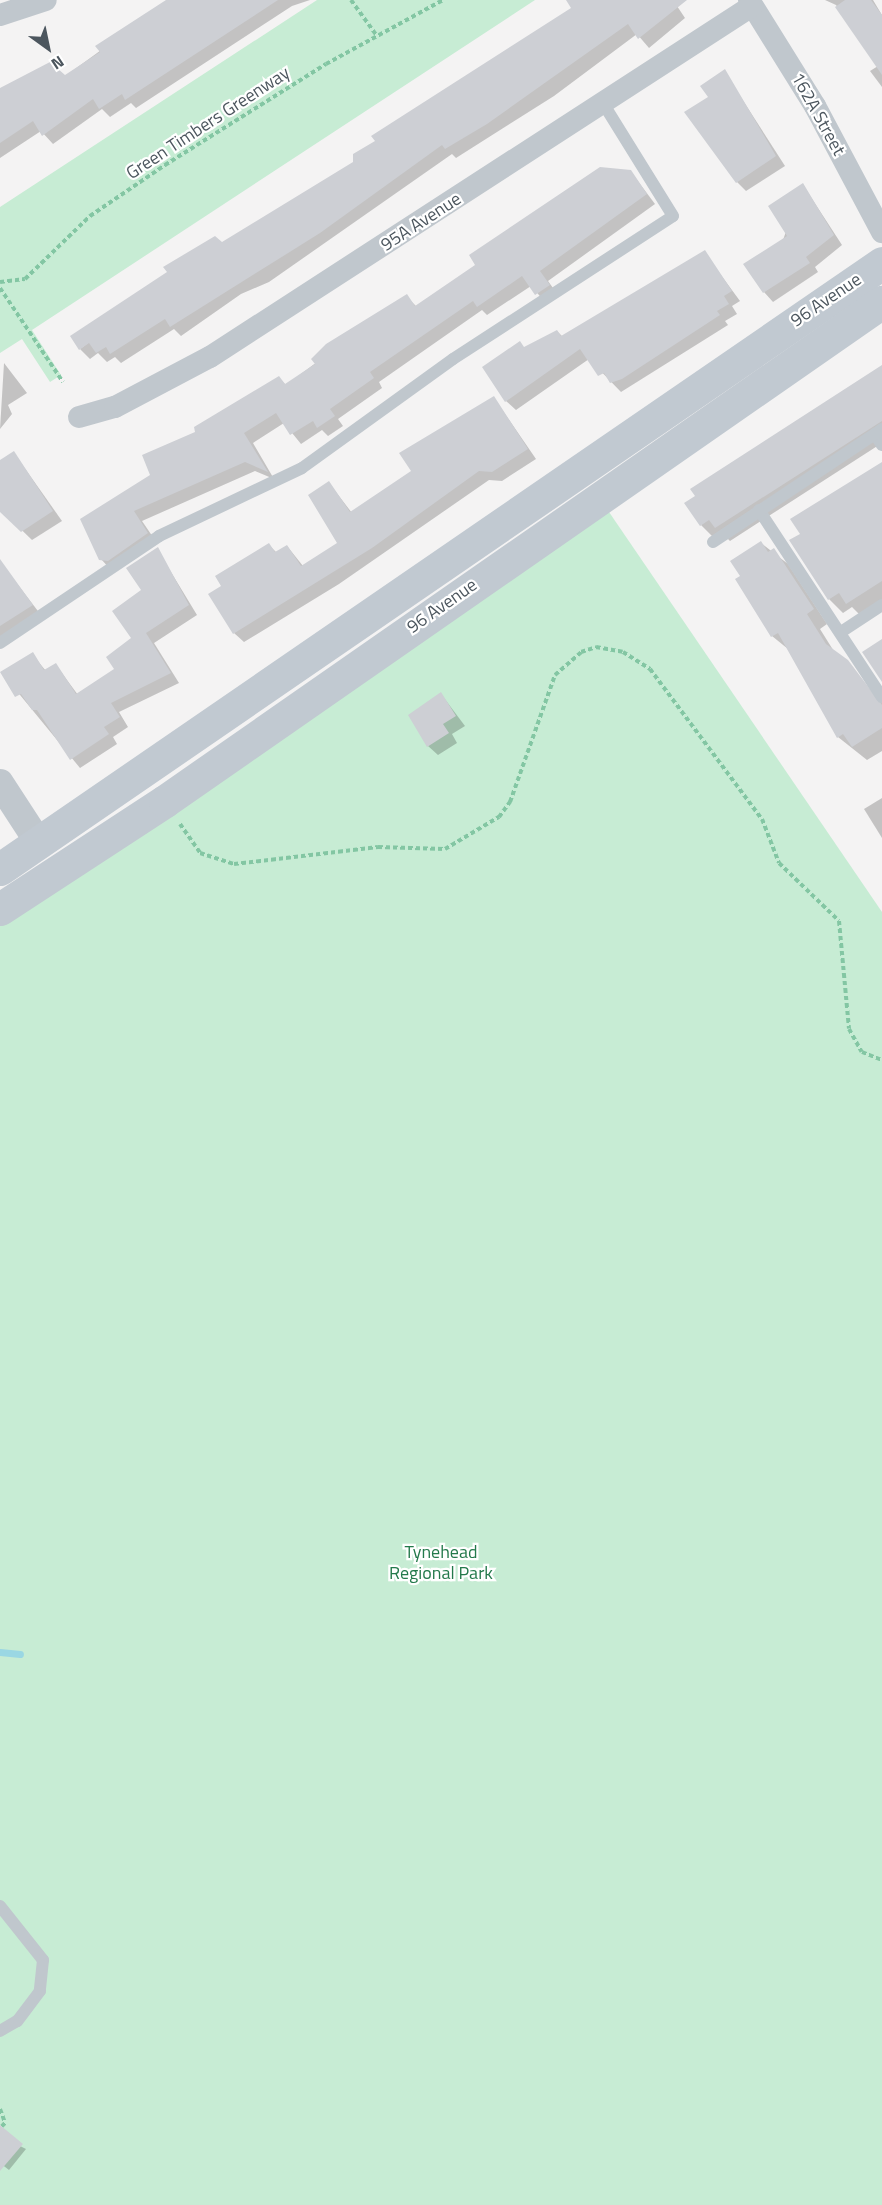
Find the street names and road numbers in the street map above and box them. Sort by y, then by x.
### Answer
street label: Green Timbers Greenway [122,62,294,184]
street label: 162A Street [786,69,850,159]
street label: 95A Avenue [377,188,465,256]
street label: 96 Avenue [787,269,865,331]
street label: 96 Avenue [403,574,481,638]

